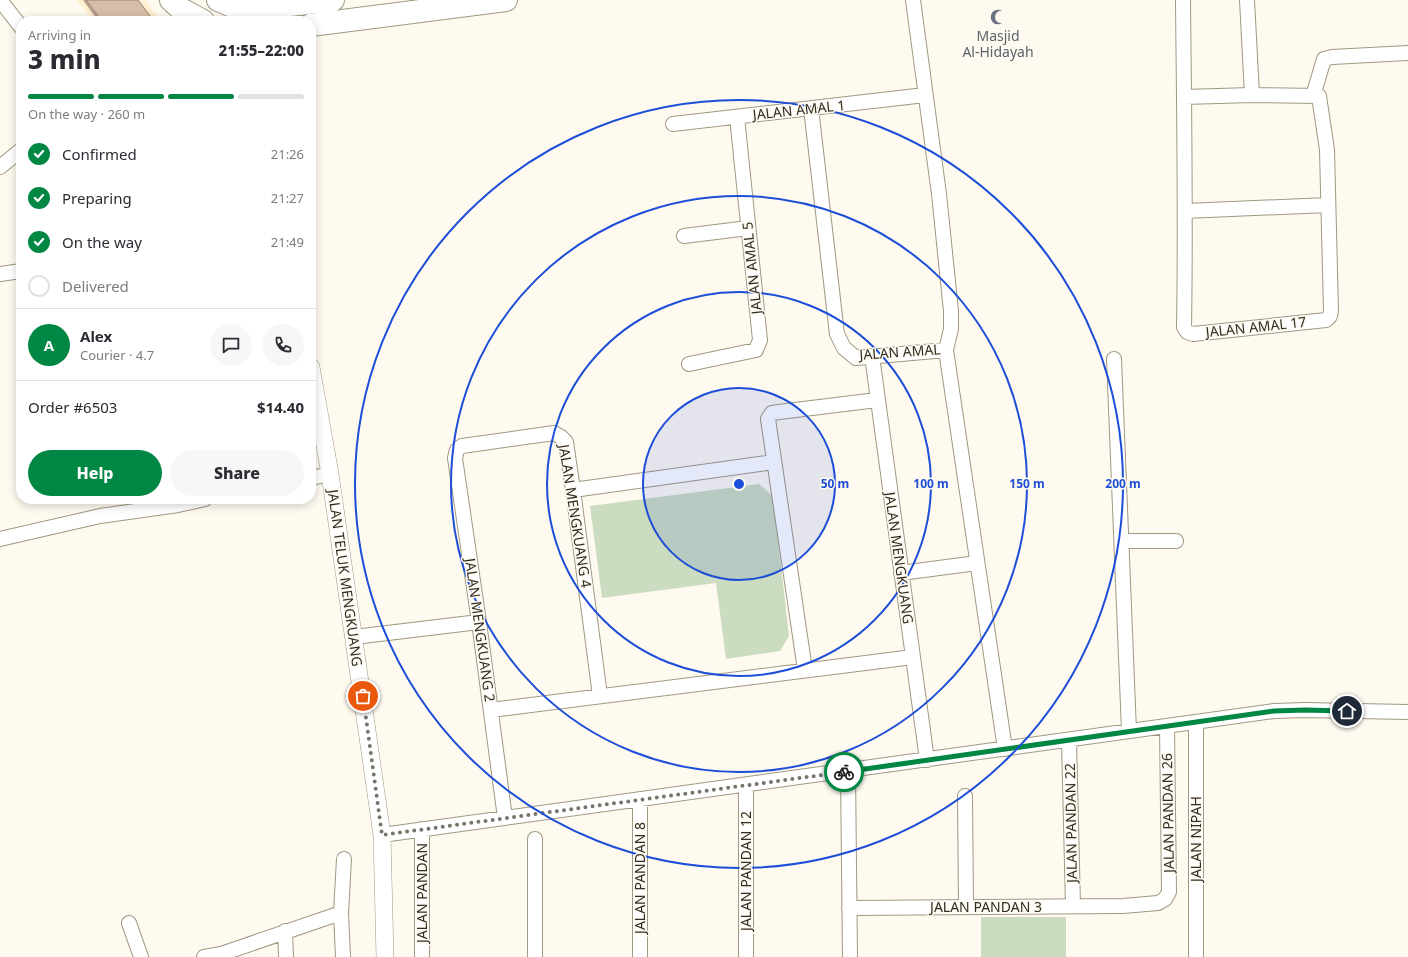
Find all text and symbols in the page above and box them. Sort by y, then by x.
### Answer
mosque icon: Masjid Al-Hidayah [989,8,1007,26]
text: Arriving in [28,26,91,44]
place label: Masjid Al-Hidayah [962,26,1034,61]
text: 21:55–22:00 [219,40,304,60]
text: 3 min [28,41,101,77]
street label: JALAN AMAL 1 [750,95,846,124]
text: On the way · 260 m [28,105,145,123]
icon: check [28,143,50,165]
text: Confirmed [62,144,137,164]
text: 21:26 [271,145,304,163]
icon: check [28,187,50,209]
text: Preparing [62,188,132,208]
text: 21:27 [271,189,304,207]
street label: JALAN AMAL 5 [737,221,766,317]
icon: check [28,231,50,253]
text: On the way [62,232,142,252]
text: 21:49 [271,233,304,251]
text: Delivered [62,276,129,296]
street label: JALAN AMAL 17 [1203,312,1307,341]
button: chat [210,324,252,366]
button: phone [262,324,304,366]
text: Alex [80,326,112,346]
text: A [44,335,54,355]
street label: JALAN AMAL [857,339,941,364]
text: Courier · 4.7 [80,346,154,364]
text: Order #6503 [28,397,117,417]
text: $14.40 [257,397,304,417]
street label: JALAN MENGKUANG 4 [554,441,596,589]
button: Help [28,450,162,496]
button: Share [170,450,304,496]
text: 50 m [821,475,849,492]
text: 100 m [913,475,949,492]
text: 150 m [1009,475,1045,492]
text: 200 m [1105,475,1141,492]
centre of rings [732,477,746,491]
street label: JALAN TELUK MENGKUANG [323,486,367,668]
street label: JALAN MENGKUANG [881,489,918,625]
street label: JALAN MENGKUANG 2 [461,555,500,703]
pin [346,679,380,713]
icon: bag [352,685,374,707]
pin [1330,694,1364,728]
icon: home [1336,700,1358,722]
courier [824,752,864,792]
street label: JALAN PANDAN 26 [1157,753,1178,875]
icon: bike [833,761,855,783]
street label: JALAN PANDAN 22 [1060,763,1081,885]
street label: JALAN NIPAH [1186,796,1205,884]
street label: JALAN PANDAN 12 [736,811,755,933]
street label: JALAN PANDAN 8 [630,822,649,936]
street label: JALAN PANDAN [412,843,431,945]
street label: JALAN PANDAN 3 [928,897,1042,916]

